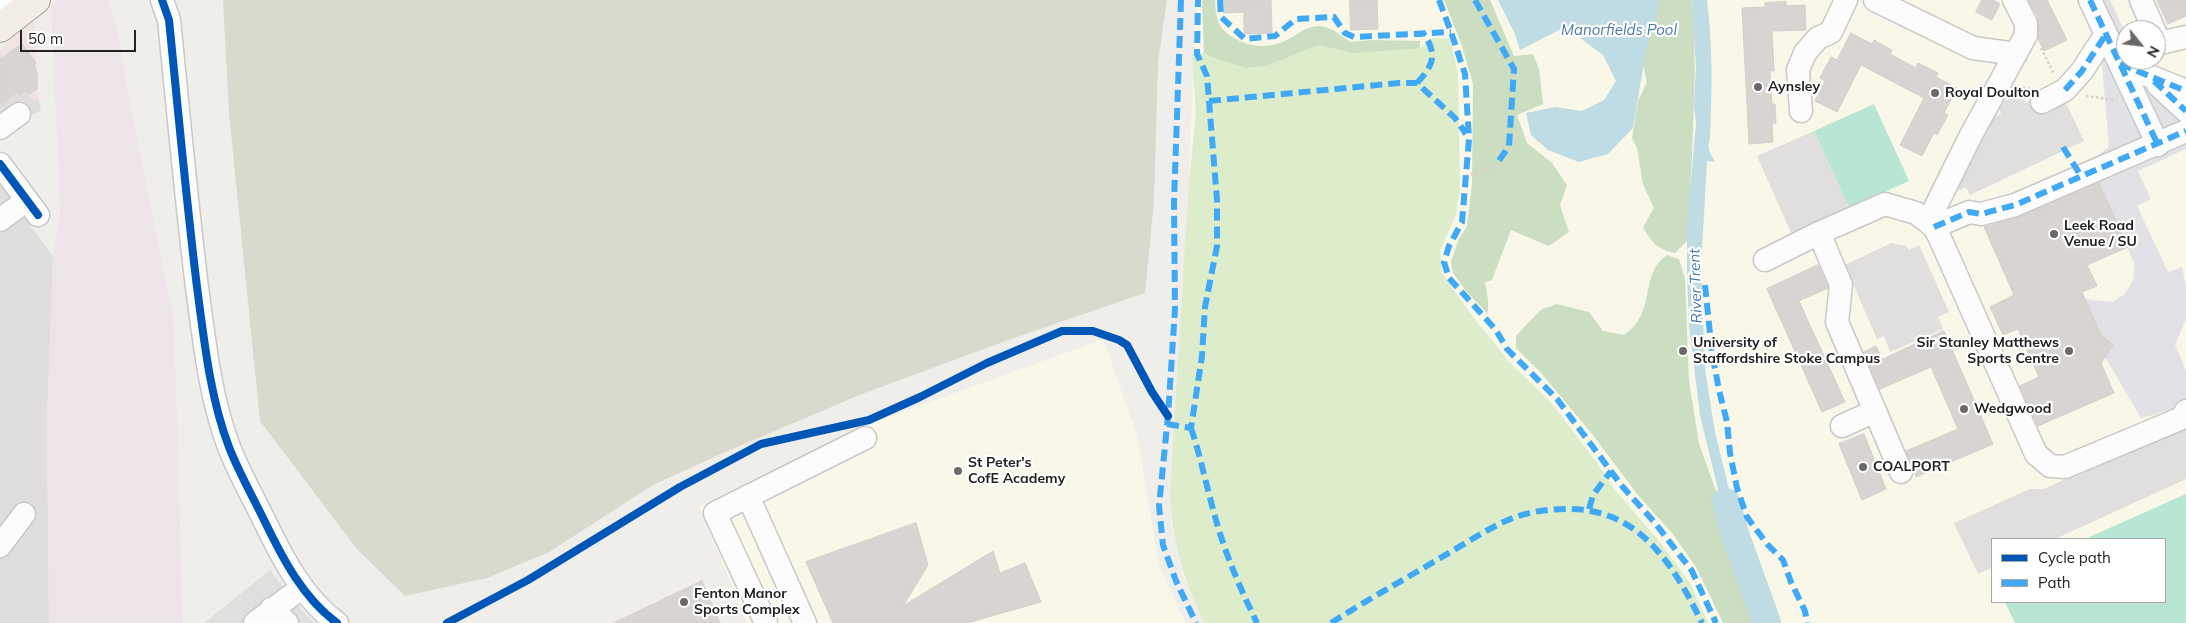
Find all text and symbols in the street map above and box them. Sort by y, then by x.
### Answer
scale bar [22,20,139,52]
north arrow [2116,20,2166,70]
water label: Manorfields Pool [1561,21,1677,39]
text: 50 m [28,29,63,48]
text: N [2143,43,2164,61]
place label: Aynsley [1768,79,1820,95]
marker: Aynsley [1752,81,1764,93]
place label: Royal Doulton [1945,85,2039,101]
marker: Royal Doulton [1929,87,1941,99]
place label: Leek Road Venue / SU [2064,218,2137,250]
marker: Leek Road Venue / SU [2048,228,2060,240]
water label: River Trent [1686,248,1706,324]
place label: University of Staffordshire Stoke Campus [1693,335,1880,368]
place label: Sir Stanley Matthews Sports Centre [1917,335,2059,368]
marker: University of Staffordshire Stoke Campus [1677,345,1689,357]
marker: Sir Stanley Matthews Sports Centre [2063,345,2075,357]
place label: Wedgwood [1974,401,2051,417]
marker: Wedgwood [1958,403,1970,415]
place label: St Peter's CofE Academy [968,455,1065,488]
place label: COALPORT [1873,459,1950,475]
marker: COALPORT [1857,461,1869,473]
marker: St Peter's CofE Academy [952,465,964,477]
legend [1991,538,2166,603]
text: Cycle path [2038,548,2111,567]
text: Path [2038,573,2070,592]
place label: Fenton Manor Sports Complex [694,586,800,618]
marker: Fenton Manor Sports Complex [678,596,690,608]

